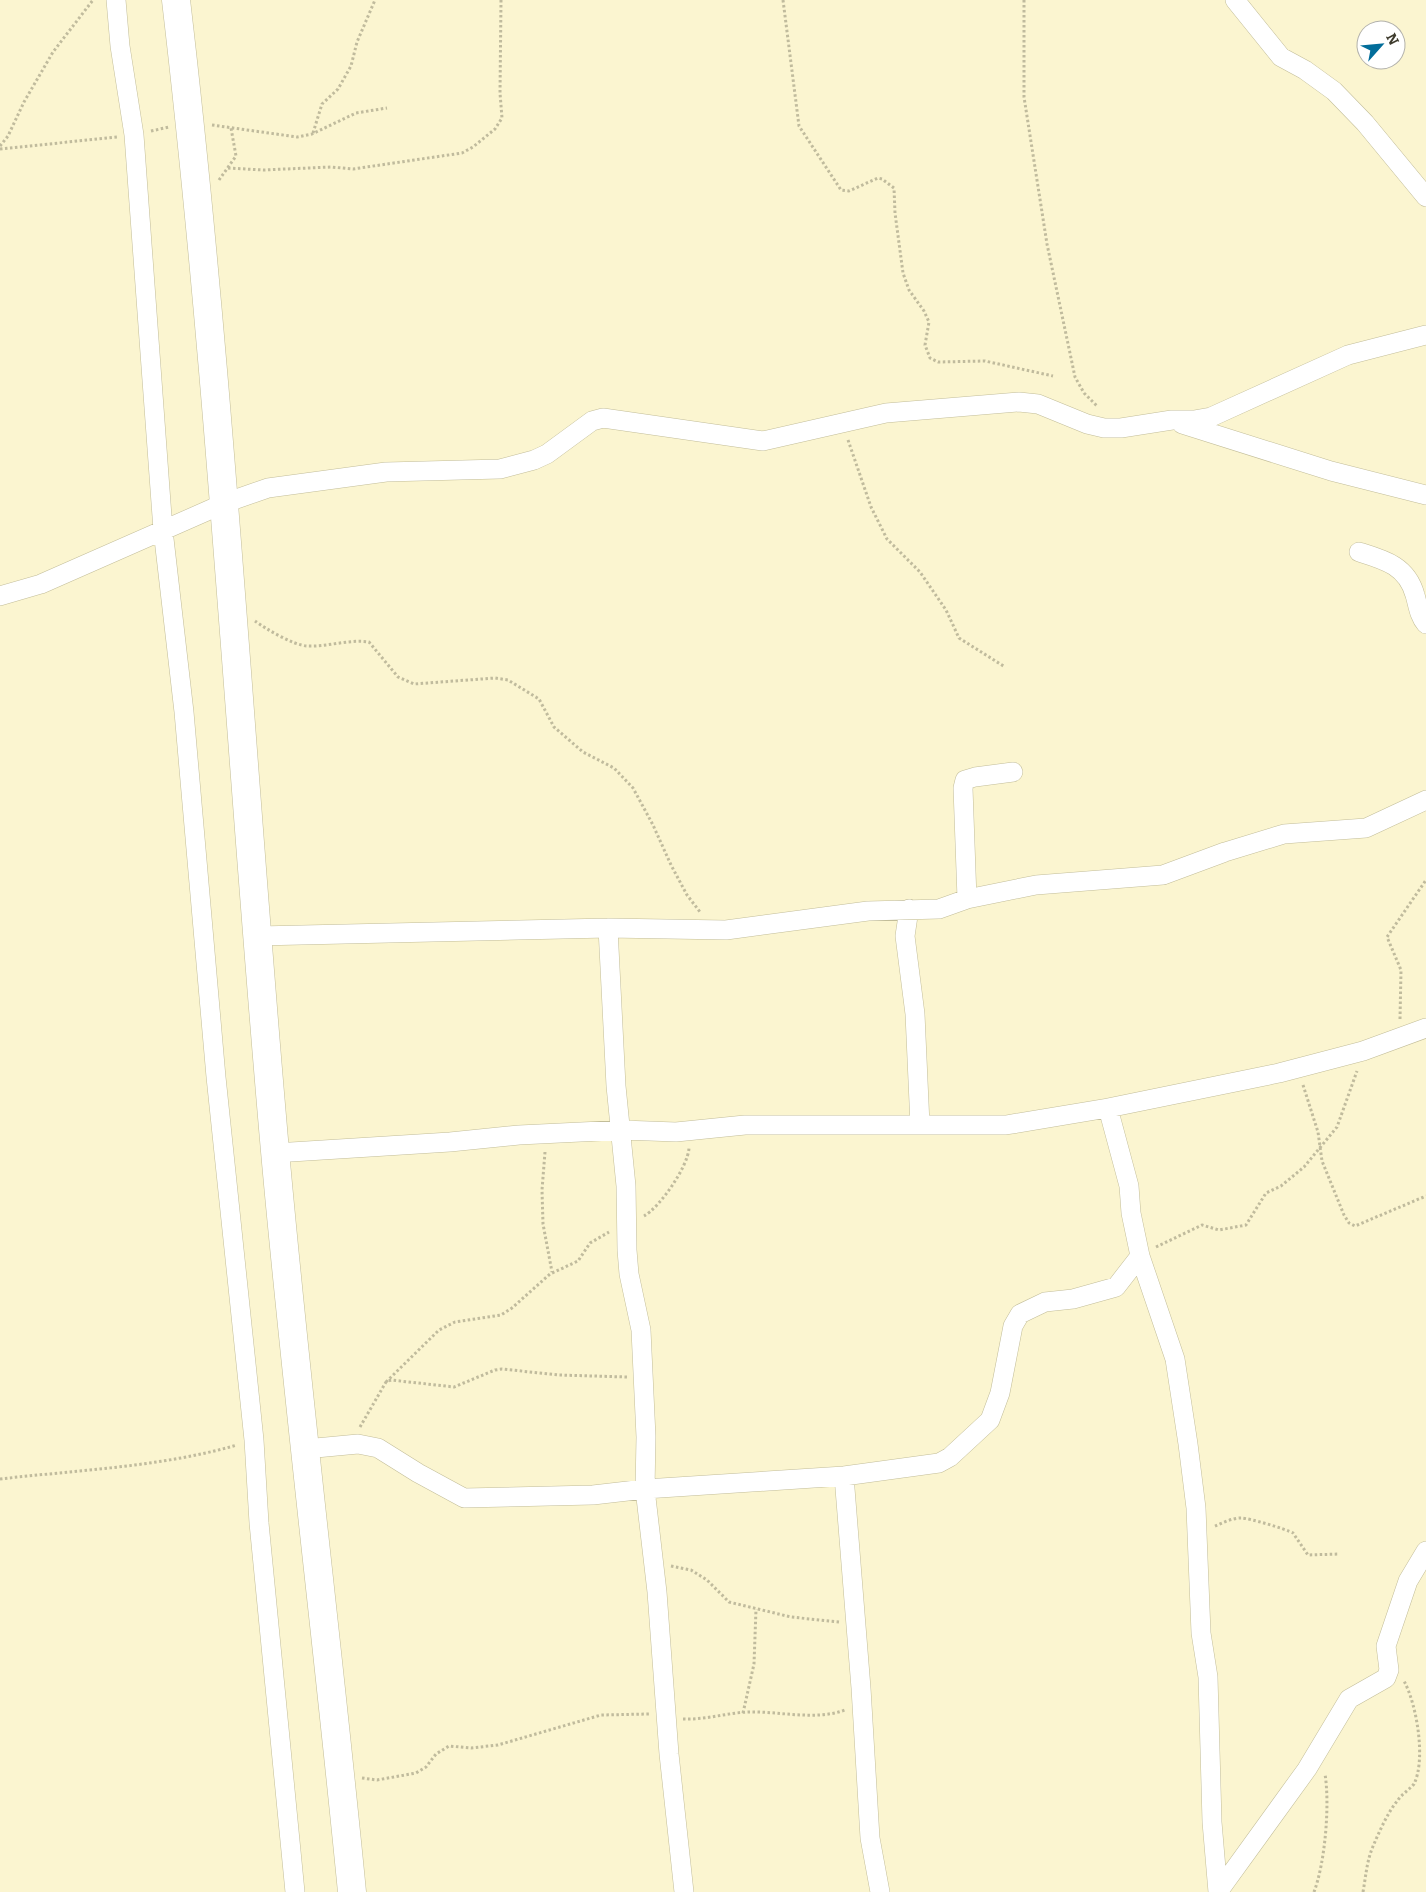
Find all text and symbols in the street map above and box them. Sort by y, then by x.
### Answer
north arrow [1356,20,1406,70]
text: N [1382,31,1402,48]

